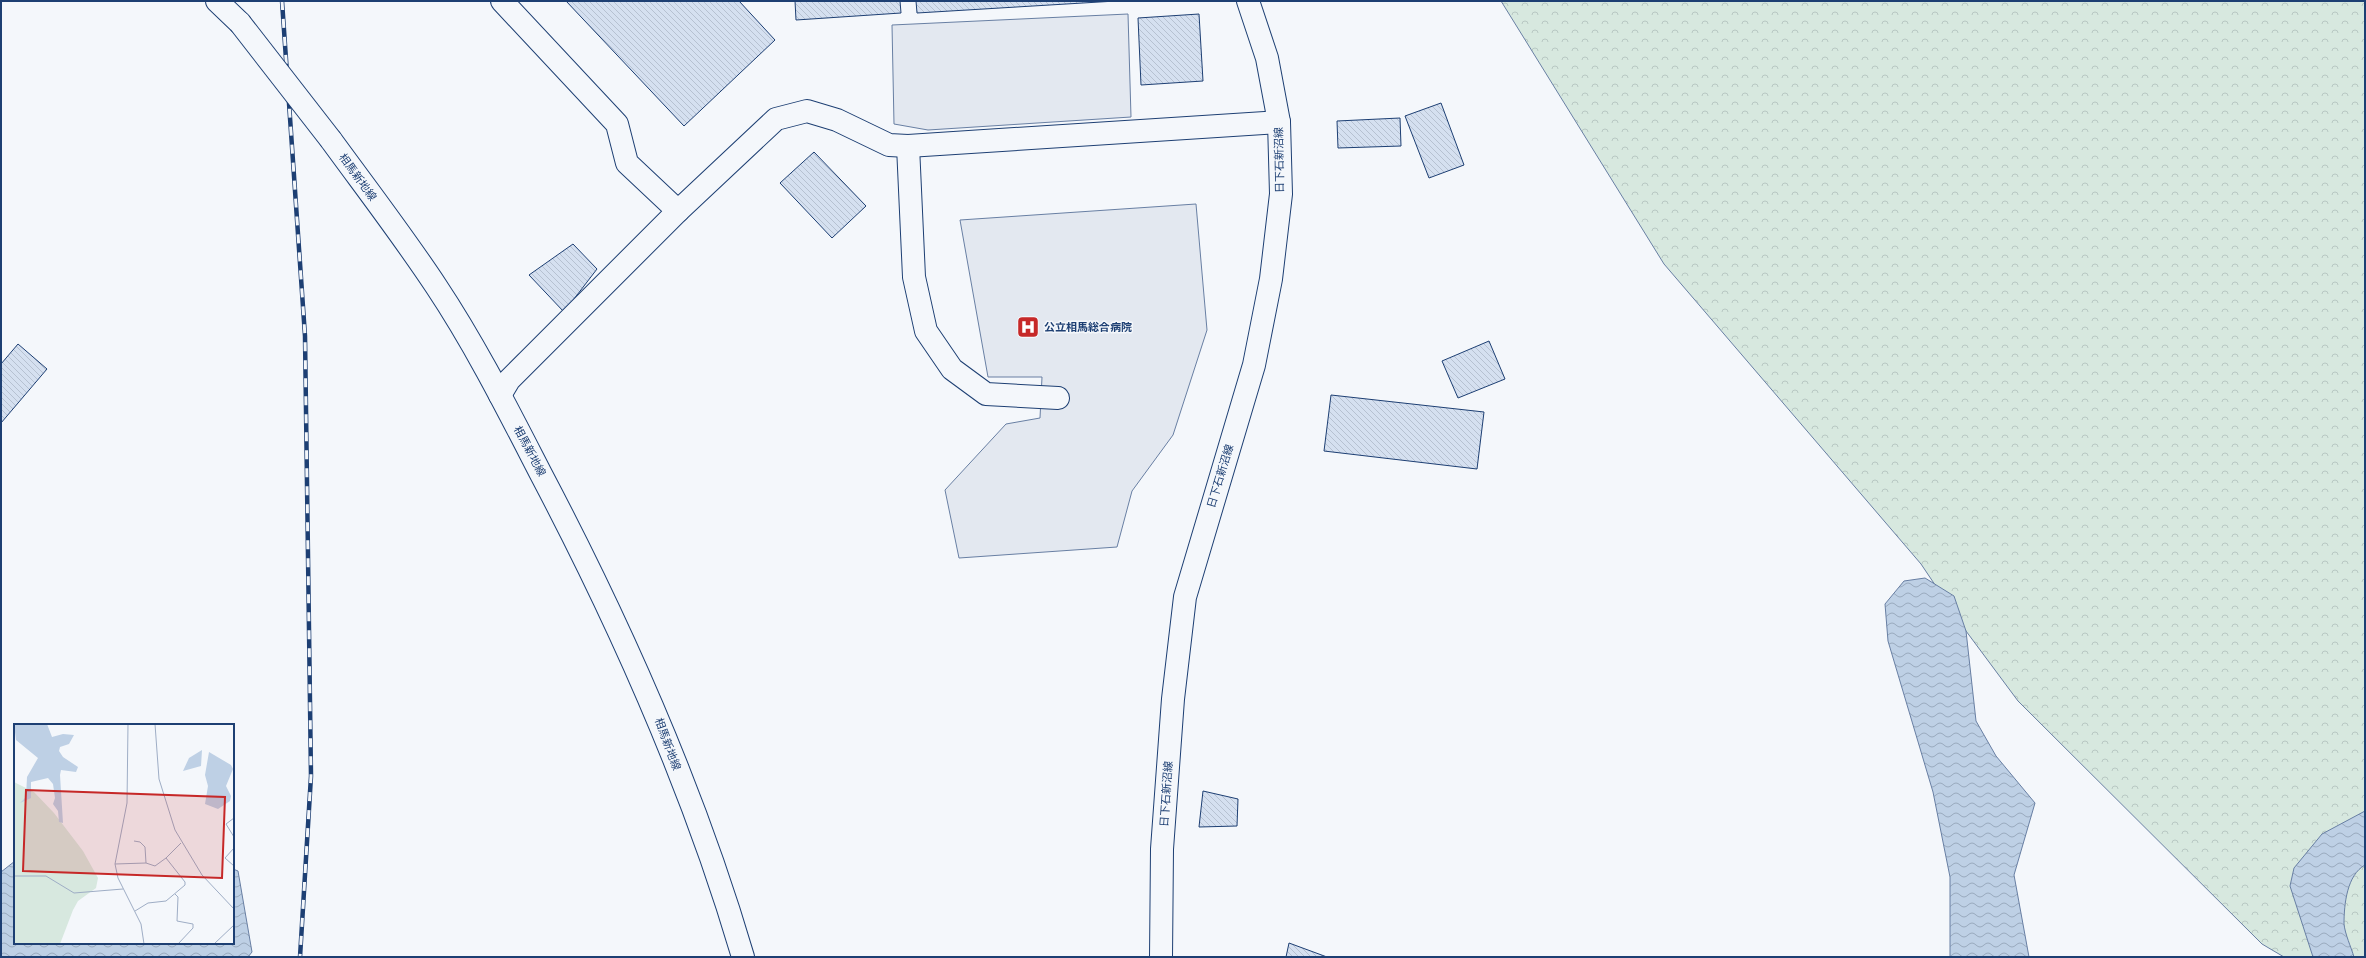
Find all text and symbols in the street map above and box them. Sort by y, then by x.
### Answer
street label: 日下石新沼線 [1271,127,1287,193]
street label: 相馬新地線 [336,151,380,203]
hospital icon: 公立相馬総合病院 [1015,314,1041,340]
place label: 公立相馬総合病院 [1044,320,1132,334]
street label: 相馬新地線 [511,423,549,479]
street label: 日下石新沼線 [1204,442,1236,510]
street label: 相馬新地線 [652,716,684,772]
inset map [14,724,234,944]
street label: 日下石新沼線 [1157,761,1175,827]

